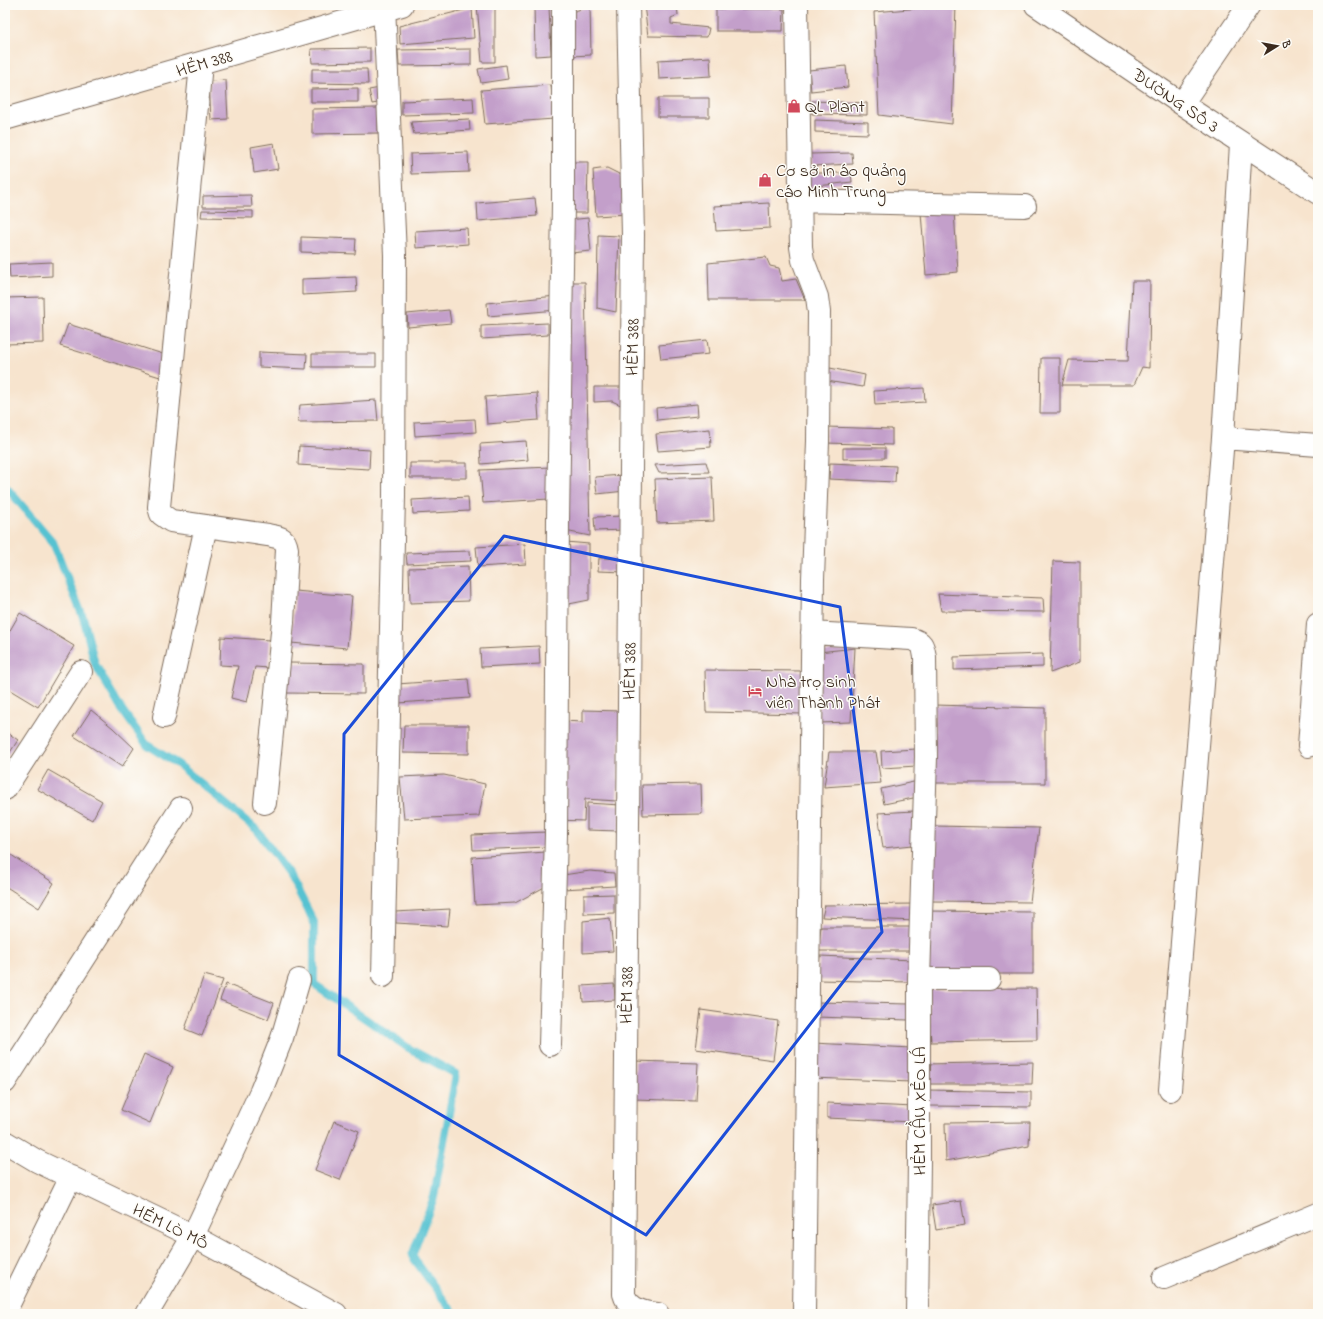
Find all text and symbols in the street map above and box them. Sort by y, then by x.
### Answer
north arrow [1257,26,1297,66]
text: B [1277,38,1295,50]
street label: HẺM 388 [173,44,236,85]
street label: ĐƯỜNG SỐ 3 [1125,62,1223,140]
place label: QL Plant [805,95,865,121]
shop icon: QL Plant [786,98,802,114]
place label: Cơ sở in áo quảng cáo Minh Trung [776,159,906,207]
shop icon: Cơ sở in áo quảng cáo Minh Trung [757,172,773,188]
street label: HẺM 388 [620,318,648,376]
street label: HẺM 388 [617,642,645,700]
place label: Nhà trọ sinh viên Thành Phát [766,670,881,717]
hotel icon: Nhà trọ sinh viên Thành Phát [747,683,763,699]
street label: HẺM 388 [614,966,642,1024]
street label: HẺM CẦU XẺO LÁ [905,1047,934,1176]
street label: HẺM LÒ MỔ [127,1198,213,1258]

